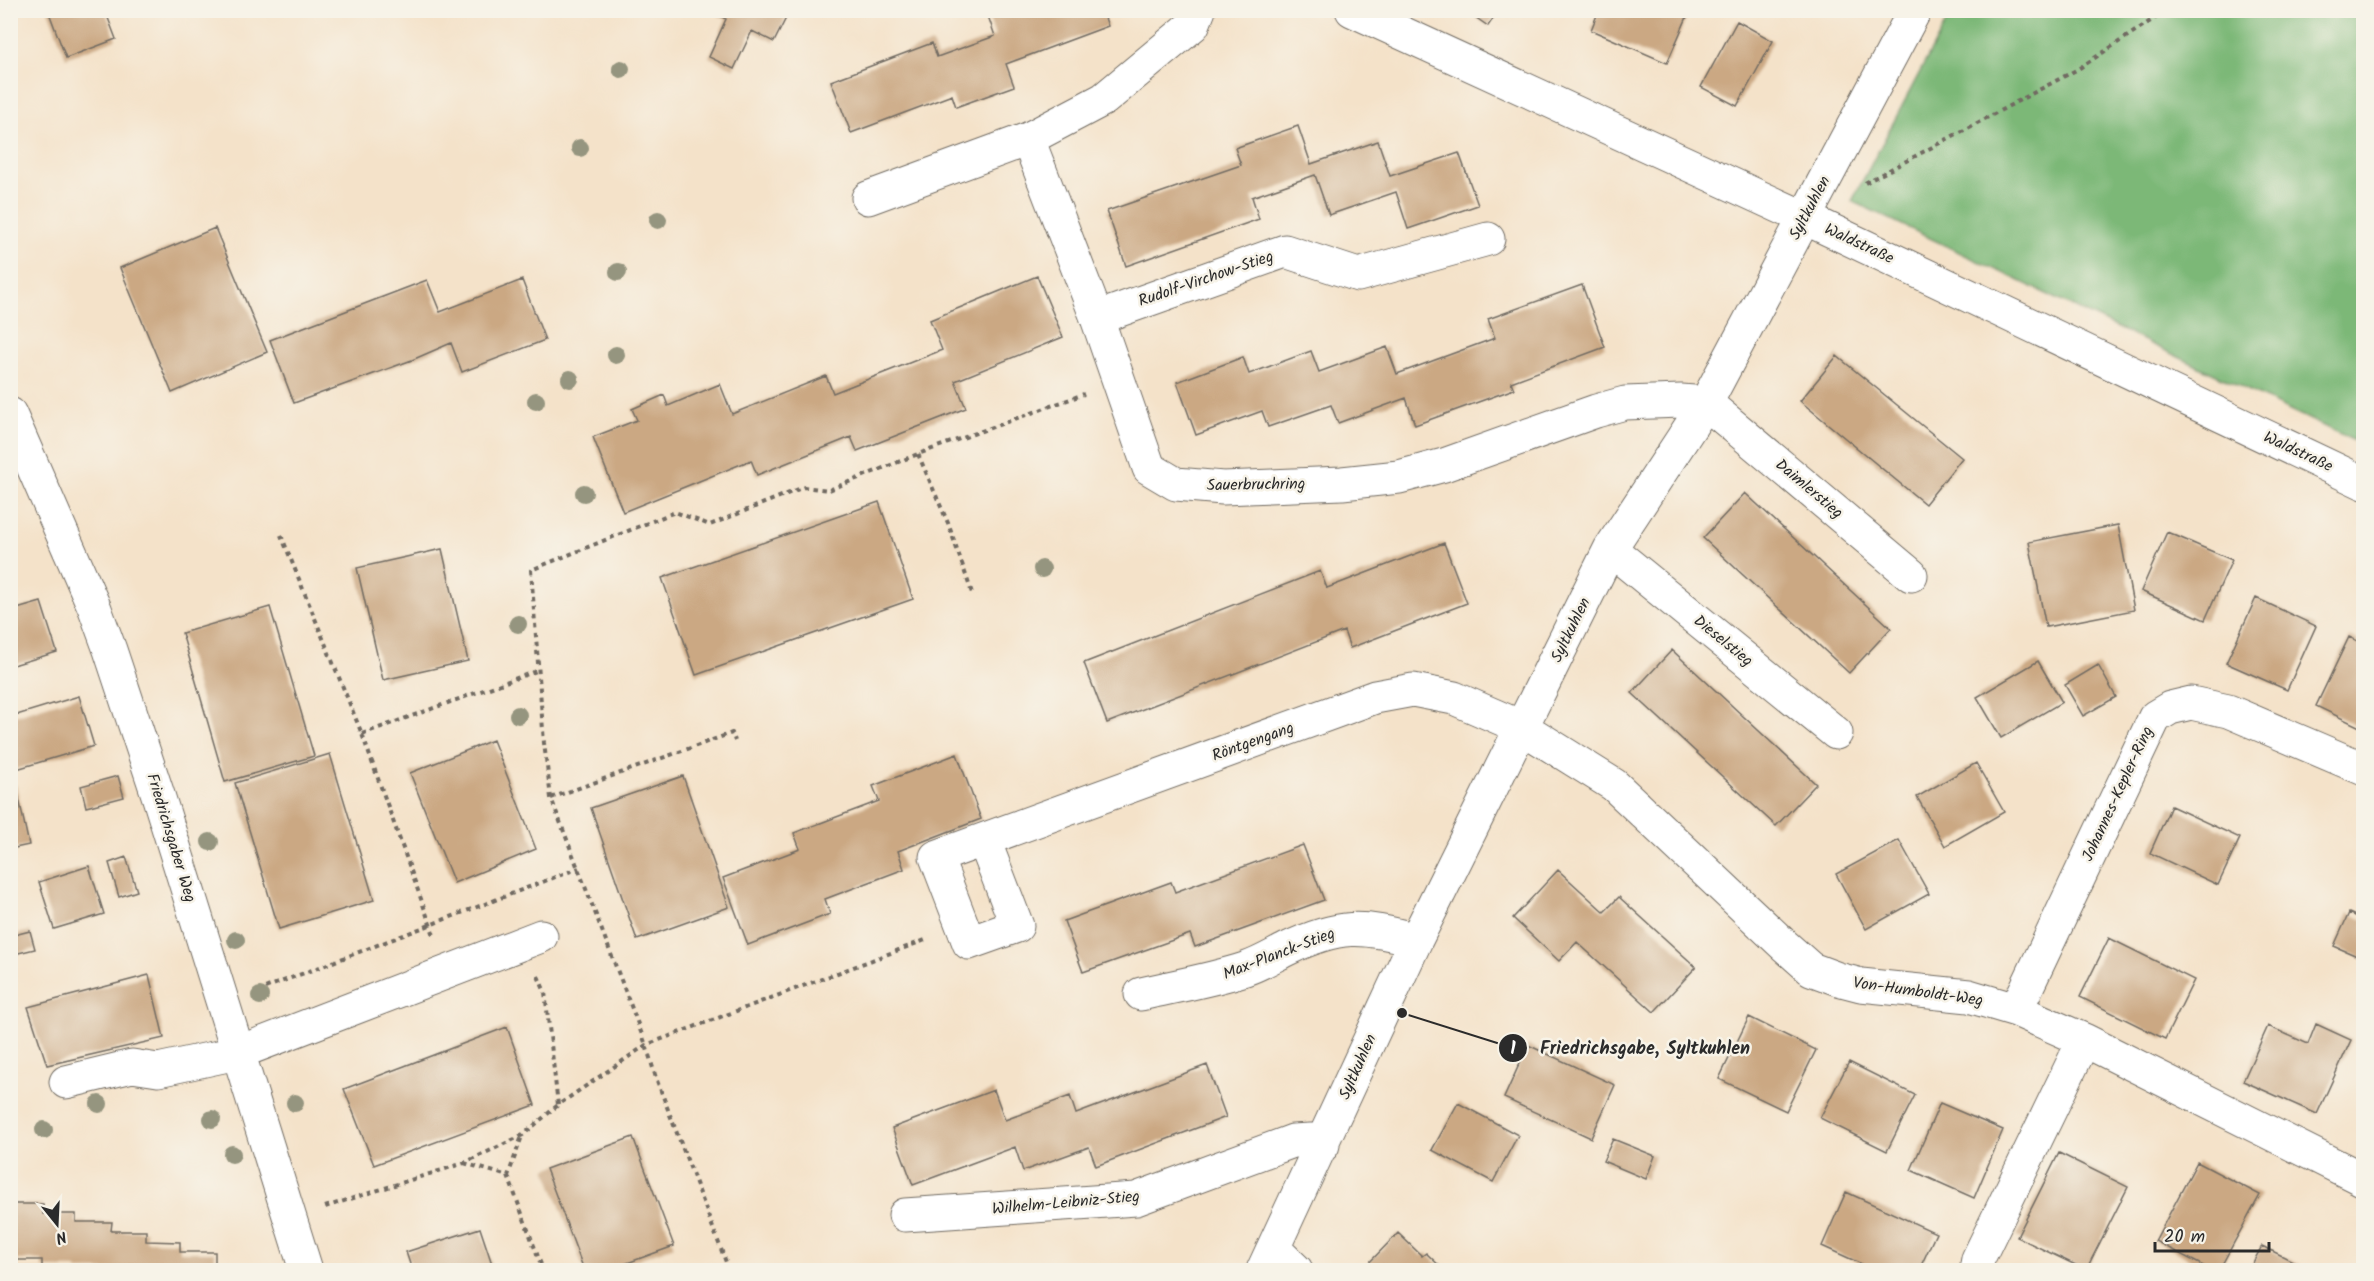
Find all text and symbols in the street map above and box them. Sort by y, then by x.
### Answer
street label: Syltkuhlen [1783,171,1837,245]
street label: Waldstraße [1820,217,1898,271]
street label: Rudolf-Virchow-Stieg [1135,244,1277,314]
street label: Waldstraße [2259,425,2337,479]
street label: Daimlerstieg [1769,453,1849,525]
street label: Sauerbruchring [1207,472,1305,498]
street label: Syltkuhlen [1545,593,1597,667]
street label: Dieselstieg [1688,609,1758,673]
street label: Röntgengang [1208,716,1298,768]
street label: Johannes-Kepler-Ring [2076,722,2160,866]
street label: Friedrichsgaber Weg [139,770,203,906]
street label: Max-Planck-Stieg [1219,921,1339,987]
street label: Von-Humboldt-Weg [1851,970,1985,1014]
street label: Syltkuhlen [1332,1030,1384,1104]
callout: Friedrichsgabe, Syltkuhlen [1498,1030,1762,1066]
text: 1 [1510,1035,1516,1064]
text: Friedrichsgabe, Syltkuhlen [1540,1035,1750,1064]
street label: Wilhelm-Leibniz-Stieg [991,1184,1141,1222]
north arrow [27,1194,87,1254]
scale bar [2155,1215,2269,1253]
text: N [53,1223,70,1250]
text: 20 m [2164,1223,2205,1252]

